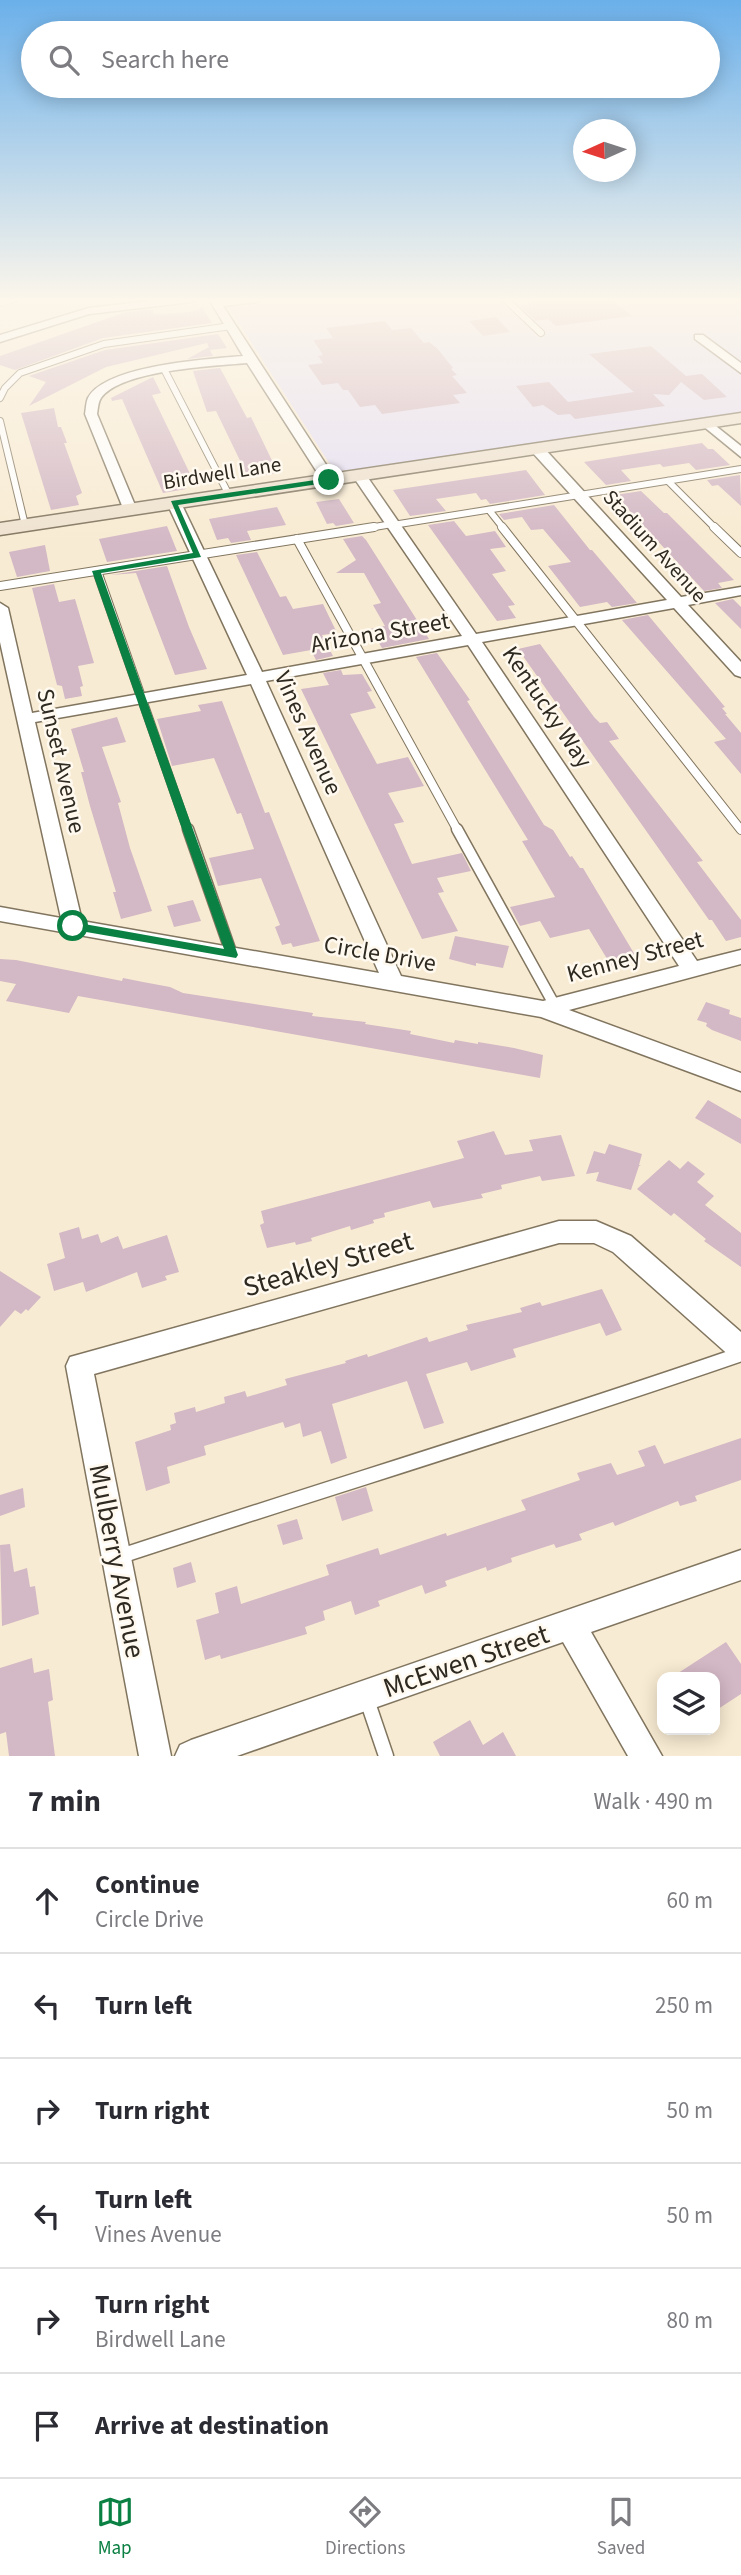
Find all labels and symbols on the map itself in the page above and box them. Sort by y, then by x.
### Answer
north arrow [573,119,636,182]
street label: Birdwell Lane [161,449,283,497]
route end [313,464,344,495]
street label: Stadium Avenue [596,483,714,609]
street label: Arizona Street [308,604,452,662]
street label: Kentucky Way [493,639,601,775]
street label: Vines Avenue [265,666,351,800]
street label: Sunset Avenue [27,685,95,837]
route start [57,910,88,941]
street label: Kenney Street [563,922,707,992]
street label: Circle Drive [321,927,439,981]
street label: Steakley Street [238,1221,418,1307]
street label: Mulberry Avenue [79,1460,155,1662]
street label: McEwen Street [378,1614,555,1708]

